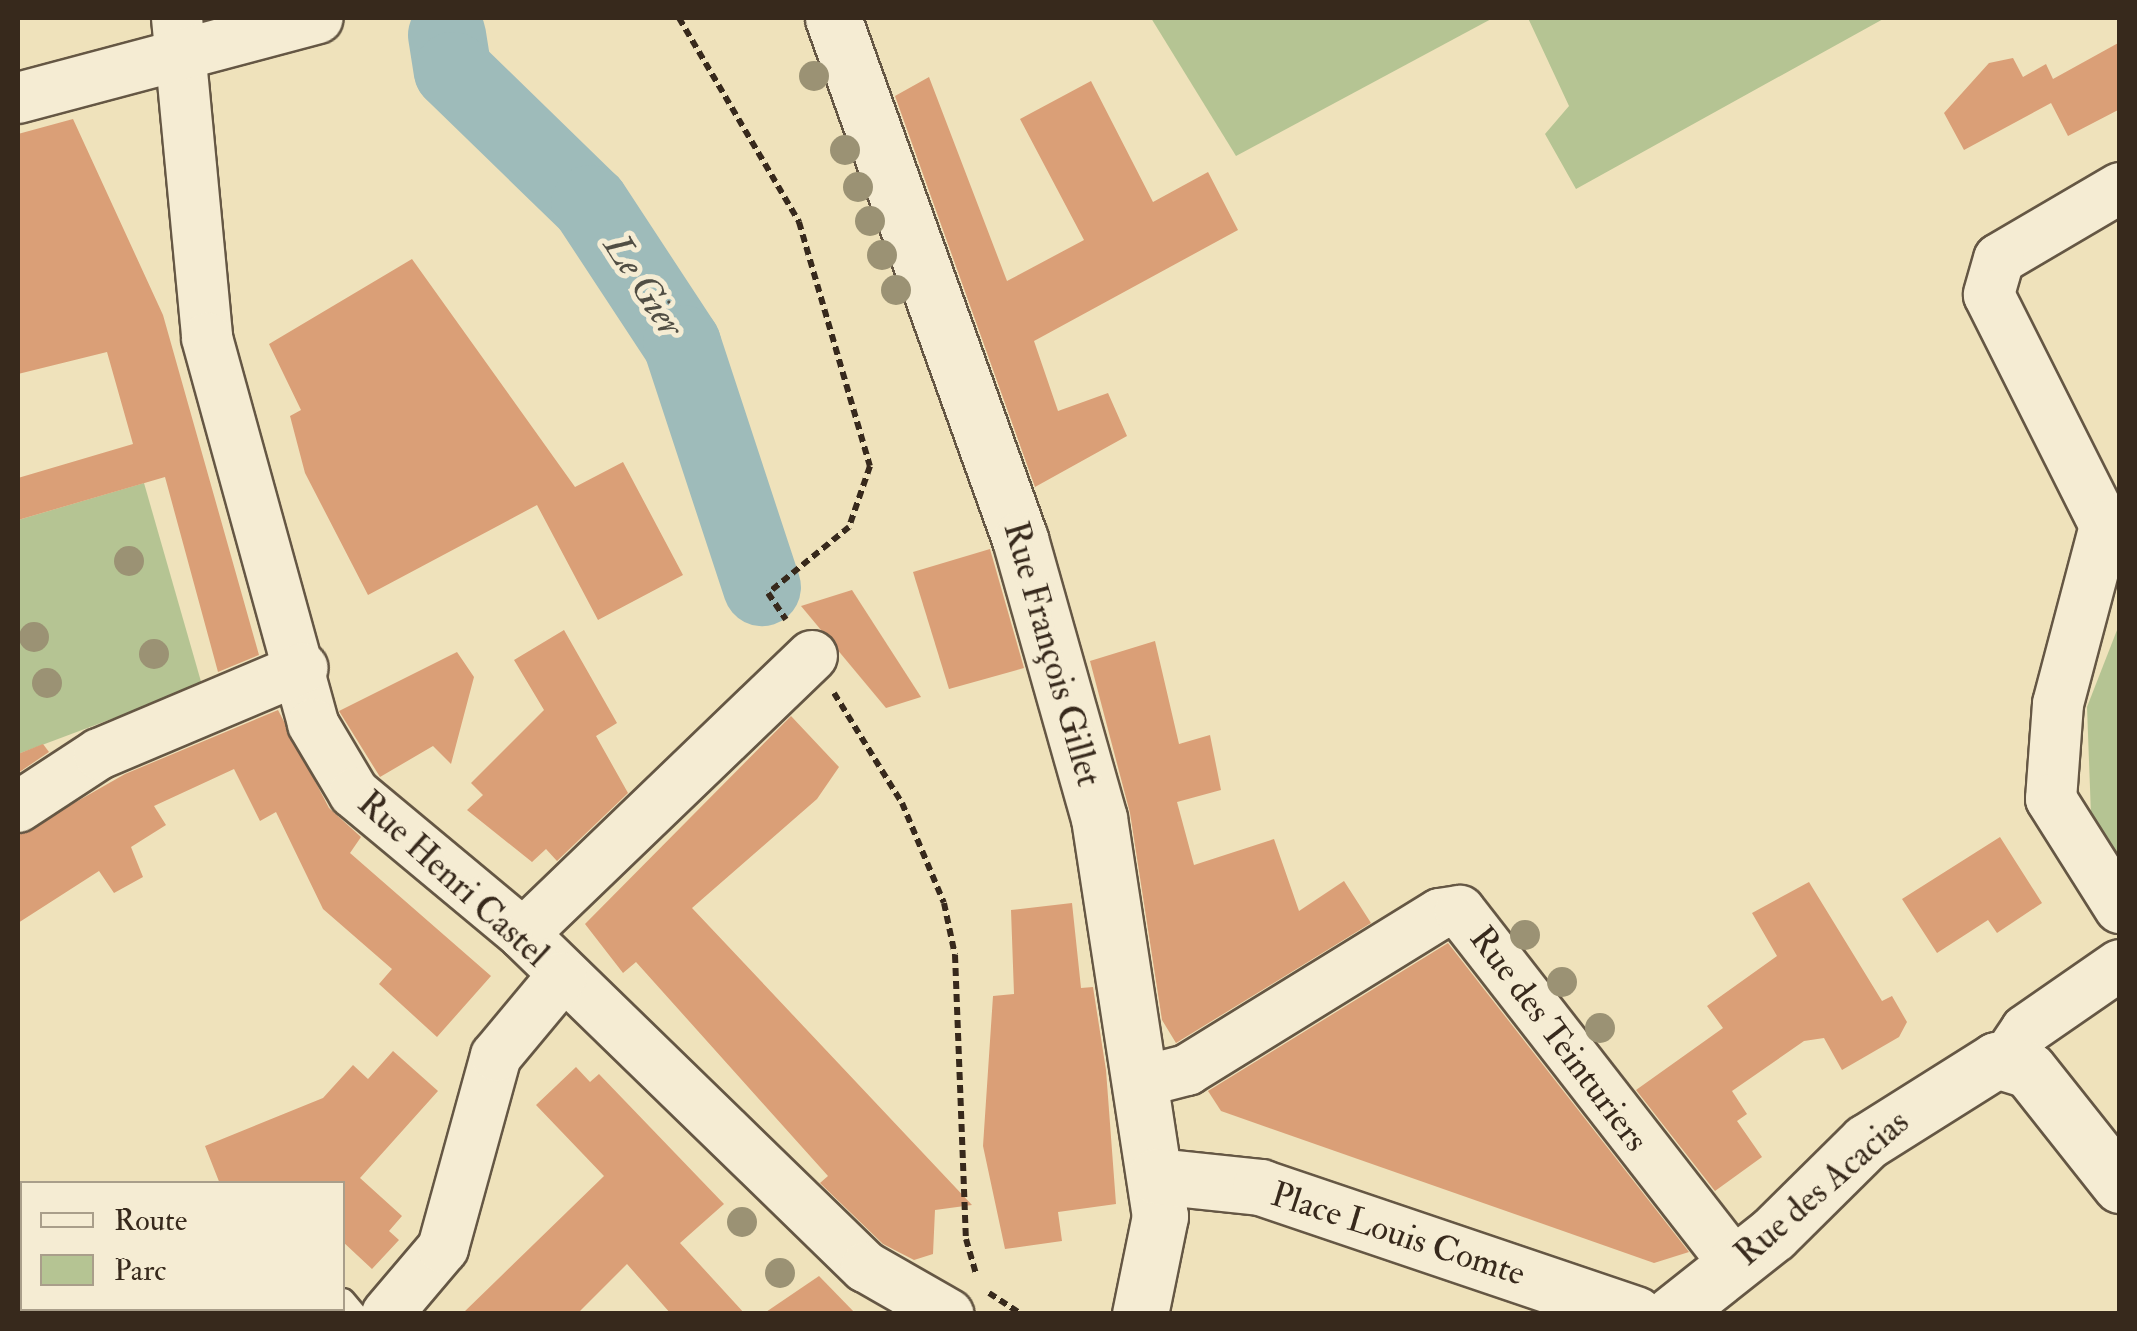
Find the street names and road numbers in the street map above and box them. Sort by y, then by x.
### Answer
street label: Rue François Gillet [994,517,1110,791]
street label: Rue Henri Castel [349,782,557,976]
street label: Rue des Teinturiers [1461,918,1657,1160]
street label: Rue des Acacias [1726,1101,1918,1275]
street label: Place Louis Comte [1266,1173,1530,1295]

